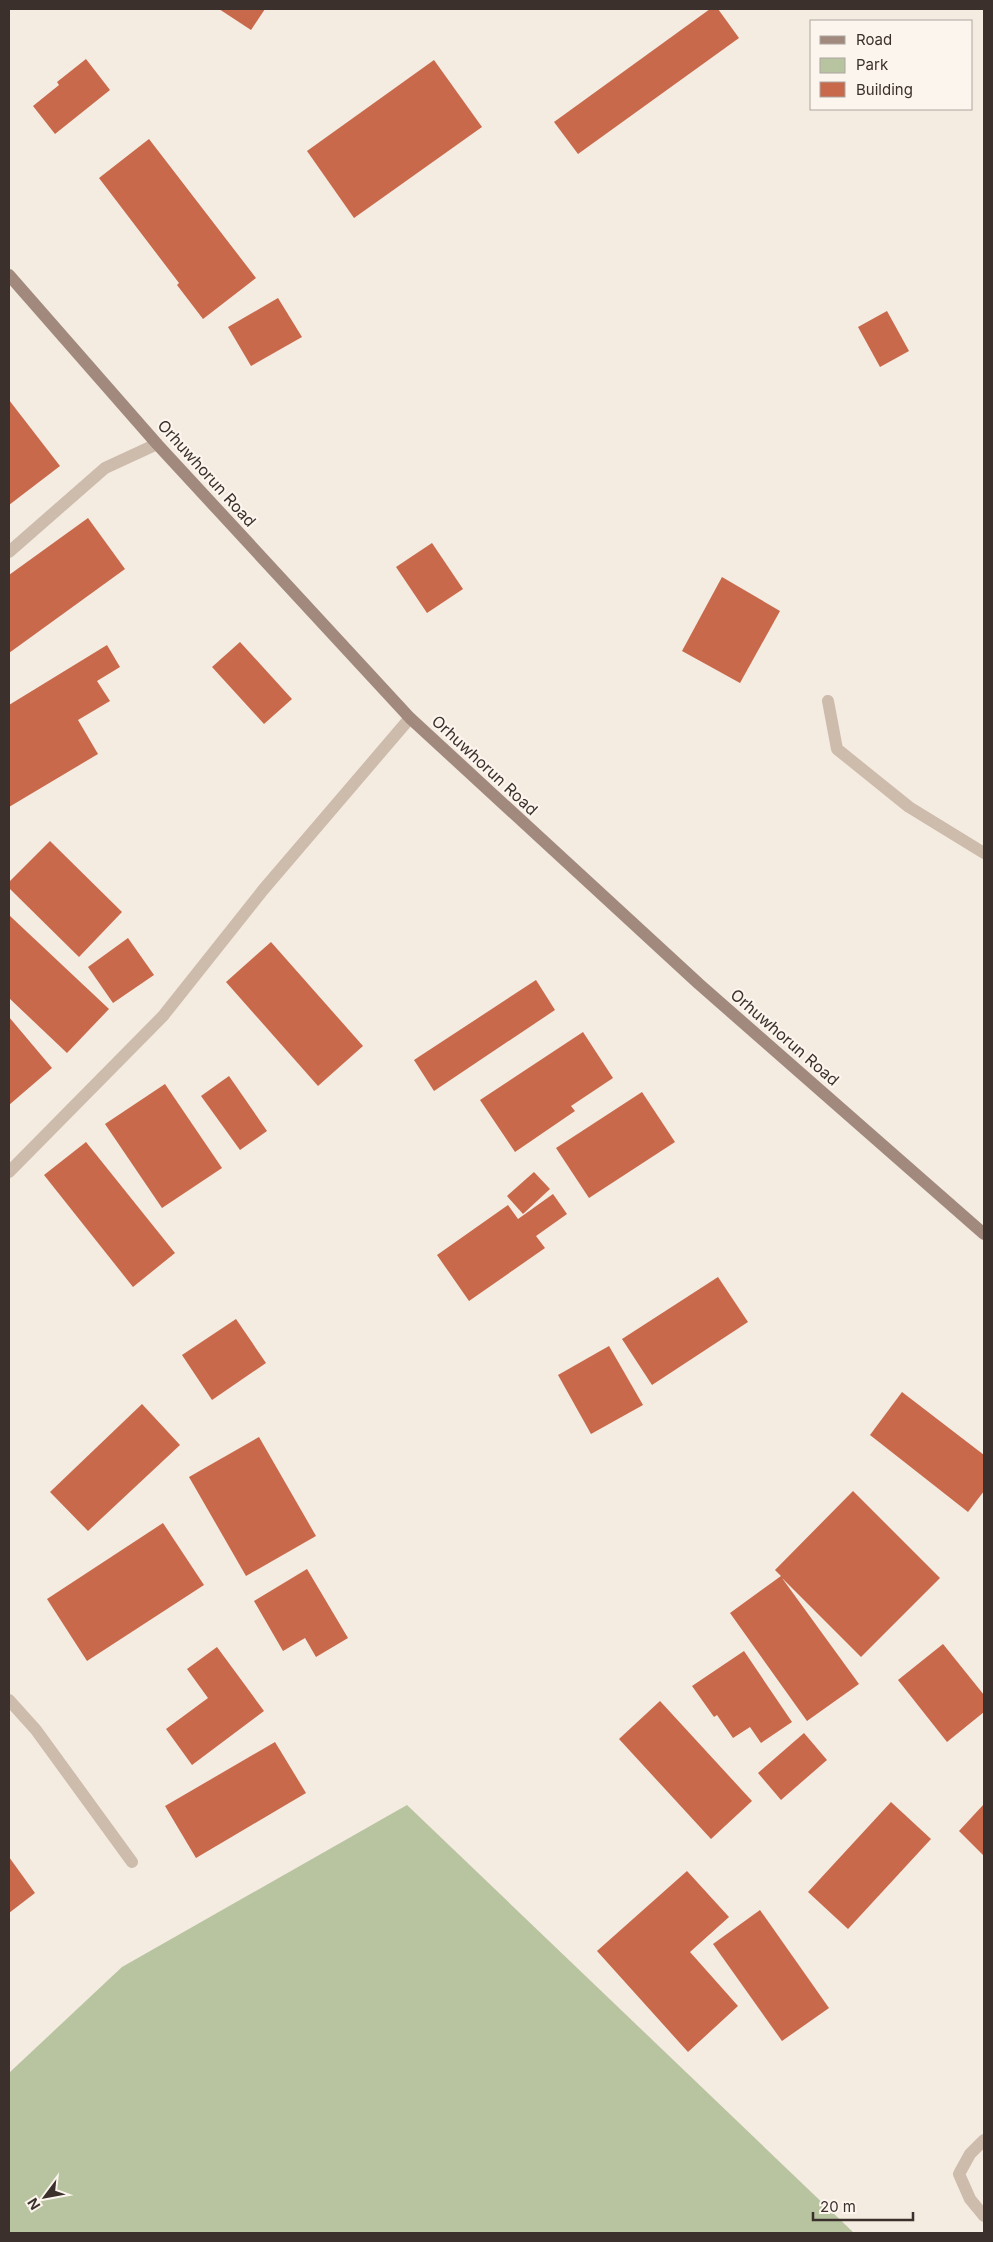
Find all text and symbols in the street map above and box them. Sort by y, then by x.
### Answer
legend [810,20,973,110]
text: Road [856,30,892,49]
text: Park [856,55,889,74]
text: Building [856,80,913,99]
street label: Orhuwhorun Road [154,415,260,531]
street label: Orhuwhorun Road [428,711,542,819]
street label: Orhuwhorun Road [727,984,843,1090]
north arrow [20,2172,70,2222]
scale bar [813,2190,913,2222]
text: N [24,2195,44,2213]
text: 20 m [820,2197,856,2216]

